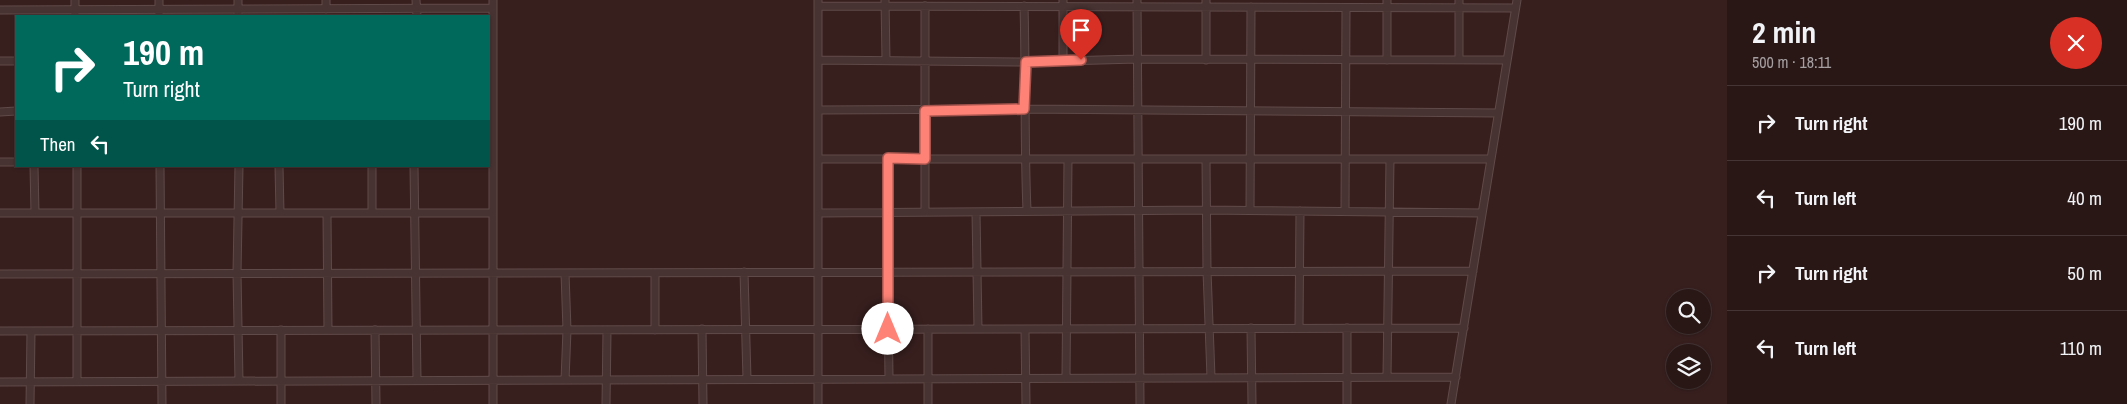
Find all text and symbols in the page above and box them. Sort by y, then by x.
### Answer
pin [1060,9,1102,60]
text: 2 min [1752,12,1816,52]
icon: arrive [1067,16,1095,44]
button: close [2050,17,2102,69]
text: 190 m [123,29,204,76]
icon: right [40,35,105,100]
text: 500 m · 18:11 [1752,51,1831,73]
text: Turn right [123,74,200,104]
icon: right [1752,109,1780,137]
text: Turn right [1795,110,1867,136]
text: 190 m [2059,110,2102,136]
icon: left [86,130,114,158]
text: Then [40,131,76,157]
icon: left [1752,184,1780,212]
text: Turn left [1795,185,1856,211]
text: 40 m [2067,185,2102,211]
icon: right [1752,259,1780,287]
text: Turn right [1795,260,1867,286]
text: 50 m [2067,260,2102,286]
map controls [1666,289,1711,389]
button: search [1666,289,1711,334]
position arrow [861,302,913,354]
icon: left [1752,334,1780,362]
text: Turn left [1795,335,1856,361]
text: 110 m [2060,335,2102,361]
button: layers [1666,344,1711,389]

